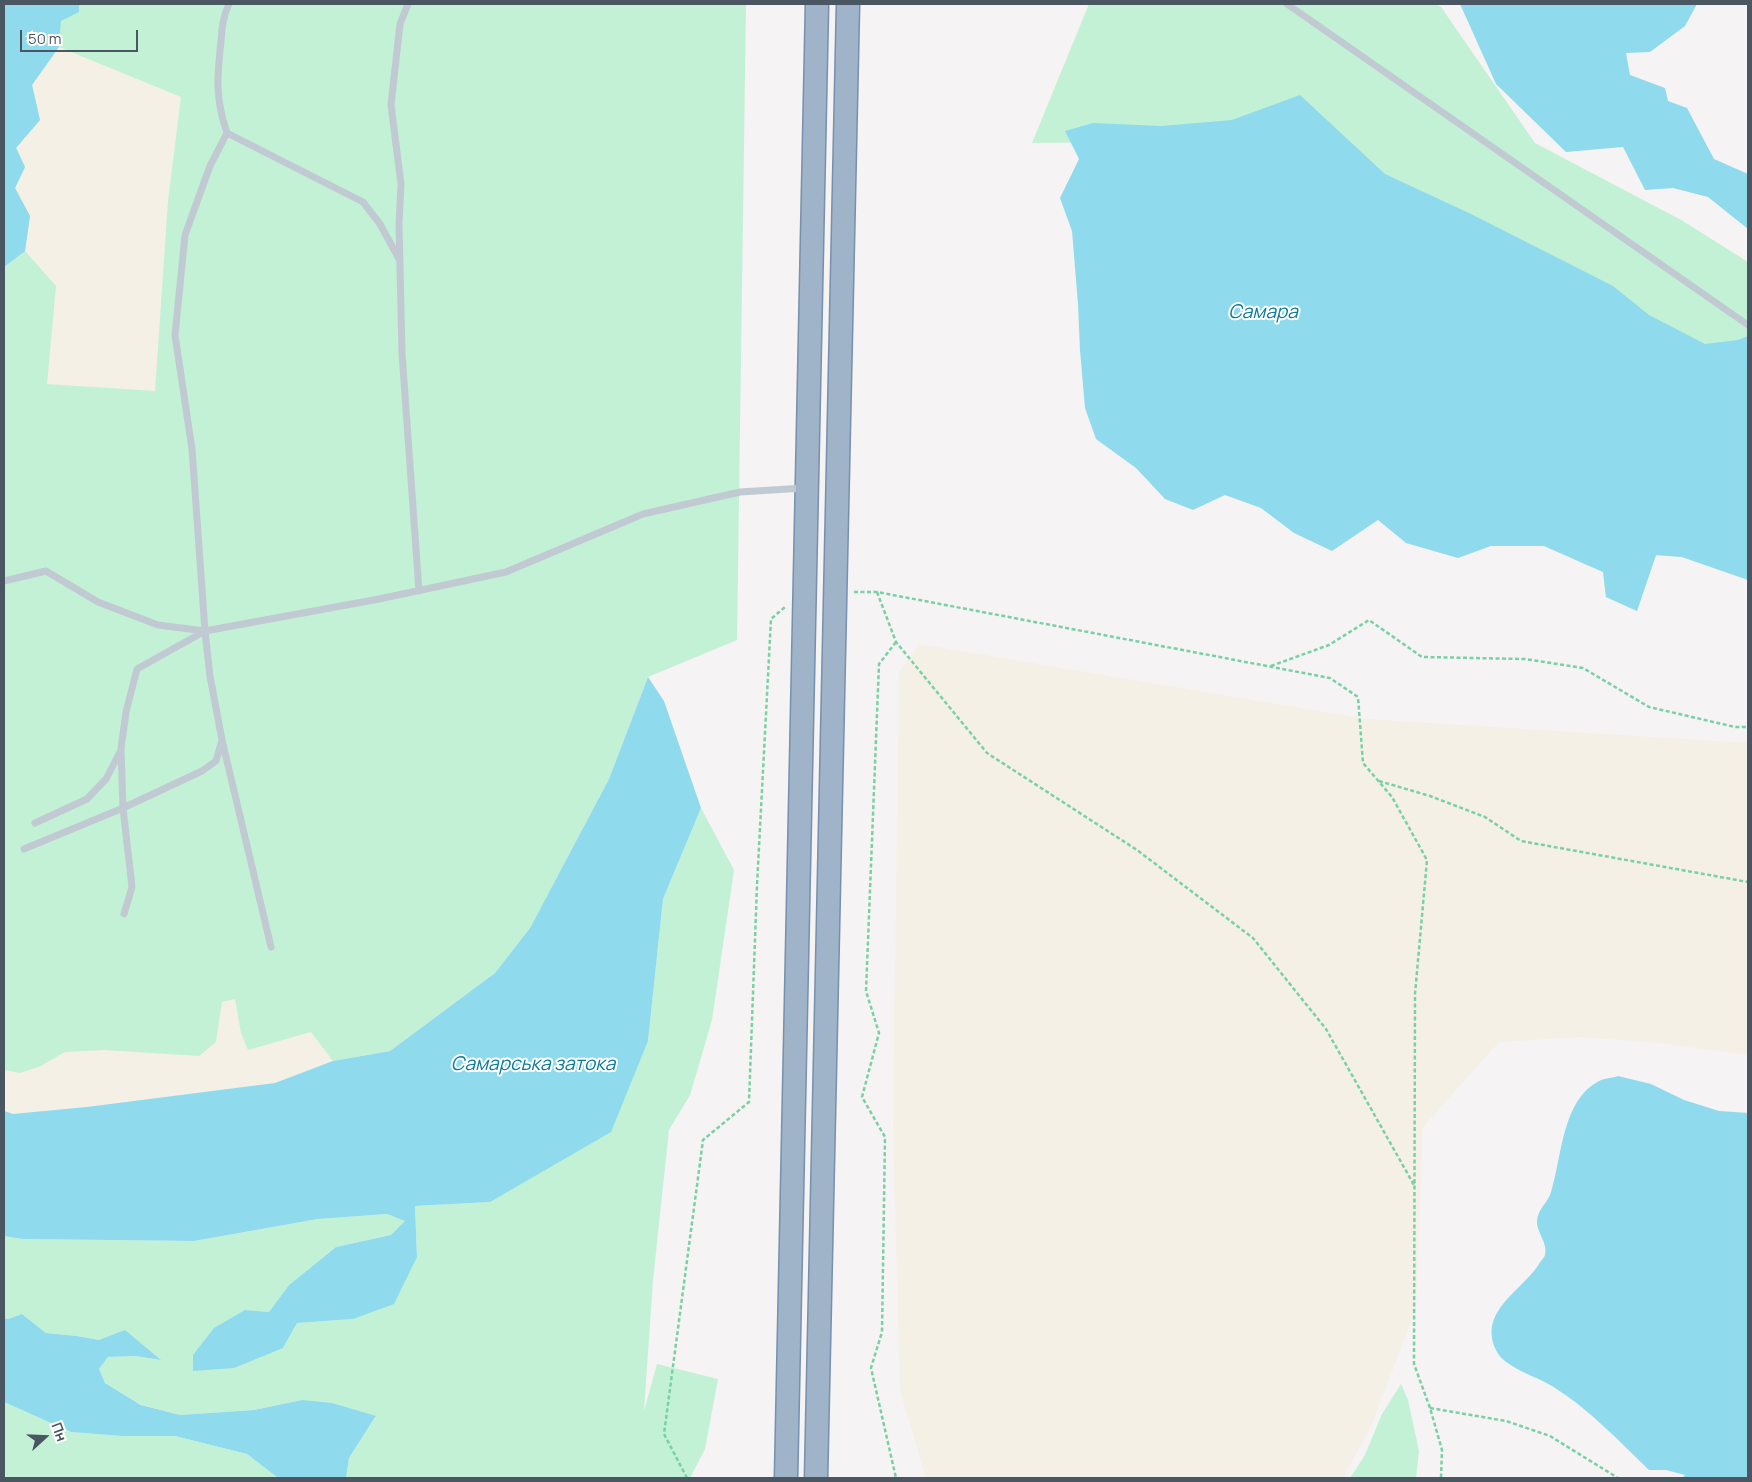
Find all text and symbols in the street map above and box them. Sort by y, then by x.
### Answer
scale bar [22,20,140,52]
text: 50 m [28,28,62,49]
water label: Самара [1228,302,1298,324]
water label: Самарська затока [451,1054,615,1076]
north arrow [20,1412,70,1462]
text: Пн [47,1420,72,1444]

